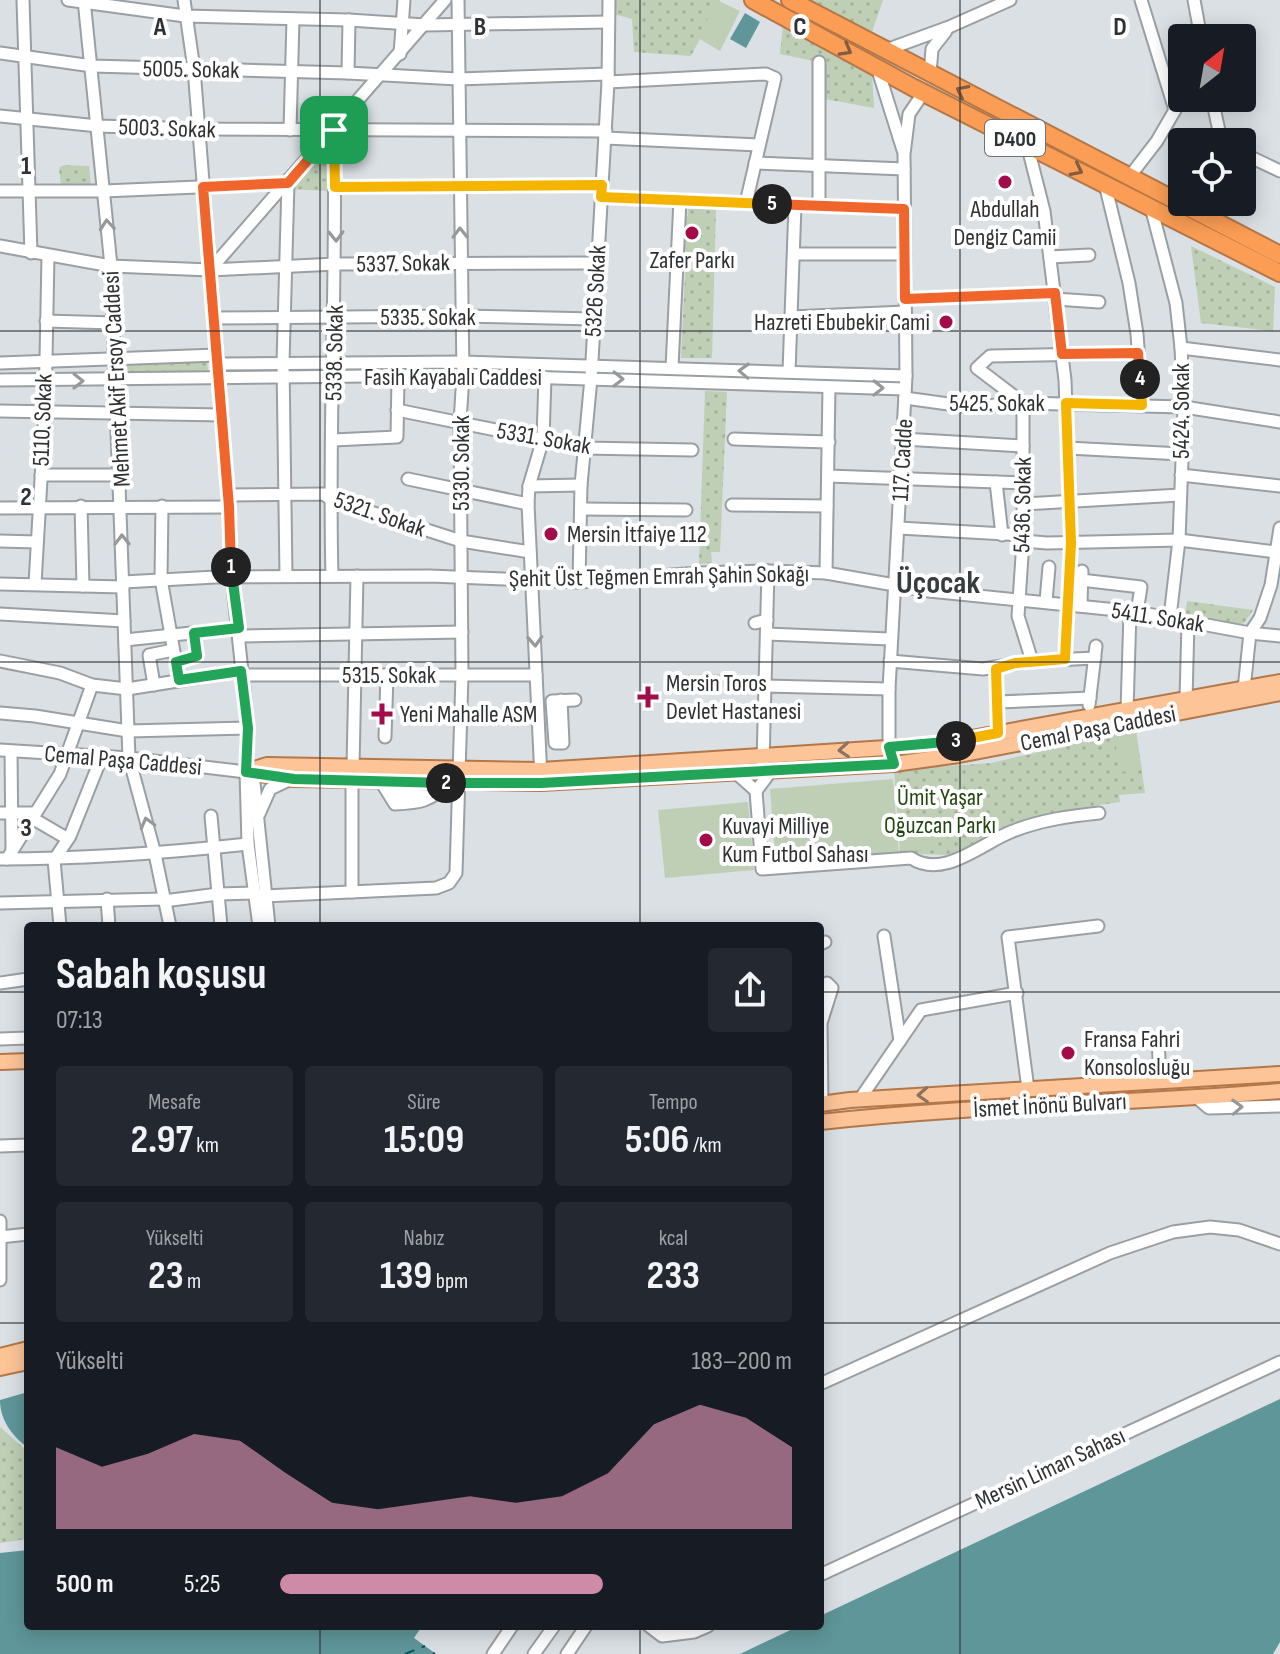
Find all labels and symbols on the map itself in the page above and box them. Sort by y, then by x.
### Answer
text: A [153,12,167,43]
text: B [474,12,486,43]
text: C [793,12,807,43]
text: D [1113,12,1127,43]
north arrow [1168,24,1256,112]
one-way arrow [838,41,852,56]
street label: 5005. Sokak [142,54,240,85]
one-way arrow [956,85,971,100]
pin [300,96,368,164]
street label: 5003. Sokak [118,112,216,145]
road number: D400 [985,120,1045,156]
text: 1 [21,151,31,182]
one-way arrow [1069,160,1083,175]
marker: Abdullah Dengiz Camii [996,173,1014,191]
pin: 5 [752,184,792,224]
place label: Abdullah Dengiz Camii [953,195,1057,252]
one-way arrow [99,218,116,231]
marker: Zafer Parkı [683,224,701,242]
one-way arrow [451,226,469,239]
one-way arrow [327,230,345,243]
street label: 5326 Sokak [579,244,612,338]
place label: Zafer Parkı [649,246,735,275]
street label: 5337. Sokak [356,248,450,279]
street label: Mehmet Akif Ersoy Caddesi [96,270,137,488]
street label: 5335. Sokak [380,303,476,332]
street label: 5338. Sokak [319,305,350,401]
place label: Hazreti Ebubekir Cami [754,308,930,337]
marker: Hazreti Ebubekir Cami [937,313,955,331]
pin: 4 [1120,359,1160,399]
one-way arrow [737,362,750,379]
street label: Fasih Kayabalı Caddesi [364,363,542,392]
street label: 5424. Sokak [1167,363,1196,459]
one-way arrow [612,370,625,388]
one-way arrow [72,372,85,390]
street label: 5110. Sokak [26,373,59,467]
one-way arrow [872,379,885,397]
street label: 5425. Sokak [949,389,1045,418]
street label: 5330. Sokak [447,415,476,511]
street label: 5331. Sokak [495,416,593,461]
street label: 117. Cadde [886,418,919,502]
street label: 5436. Sokak [1007,457,1038,553]
text: 2 [20,482,32,513]
street label: 5321. Sokak [330,485,429,544]
place label: Mersin İtfaiye 112 [567,520,707,549]
marker: Mersin İtfaiye 112 [542,525,560,543]
one-way arrow [114,533,131,546]
pin: 1 [211,547,251,587]
street label: Şehit Üst Teğmen Emrah Şahin Sokağı [509,559,809,594]
district label: Üçocak [896,564,980,603]
street label: 5411. Sokak [1110,596,1206,639]
one-way arrow [526,635,543,648]
street label: 5315. Sokak [342,661,436,690]
place label: Mersin Toros Devlet Hastanesi [666,669,801,726]
marker: Mersin Toros Devlet Hastanesi [637,686,659,708]
street label: Cemal Paşa Caddesi [1018,699,1178,758]
place label: Yeni Mahalle ASM [400,700,537,729]
marker: Yeni Mahalle ASM [371,703,393,725]
pin: 3 [936,721,976,761]
street label: Cemal Paşa Caddesi [43,739,203,782]
one-way arrow [837,741,850,758]
pin: 2 [426,763,466,803]
park label: Ümit Yaşar Oğuzcan Parkı [884,783,996,840]
place label: Kuvayi Milliye Kum Futbol Sahası [722,812,869,869]
text: 3 [20,813,32,844]
one-way arrow [139,816,156,830]
marker: Kuvayi Milliye Kum Futbol Sahası [697,831,715,849]
place label: Fransa Fahri Konsolosluğu [1084,1025,1190,1082]
marker: Fransa Fahri Konsolosluğu [1059,1044,1077,1062]
one-way arrow [916,1087,929,1104]
street label: İsmet İnönü Bulvarı [973,1087,1127,1124]
one-way arrow [1231,1099,1244,1116]
street label: Mersin Liman Sahası [971,1421,1130,1516]

